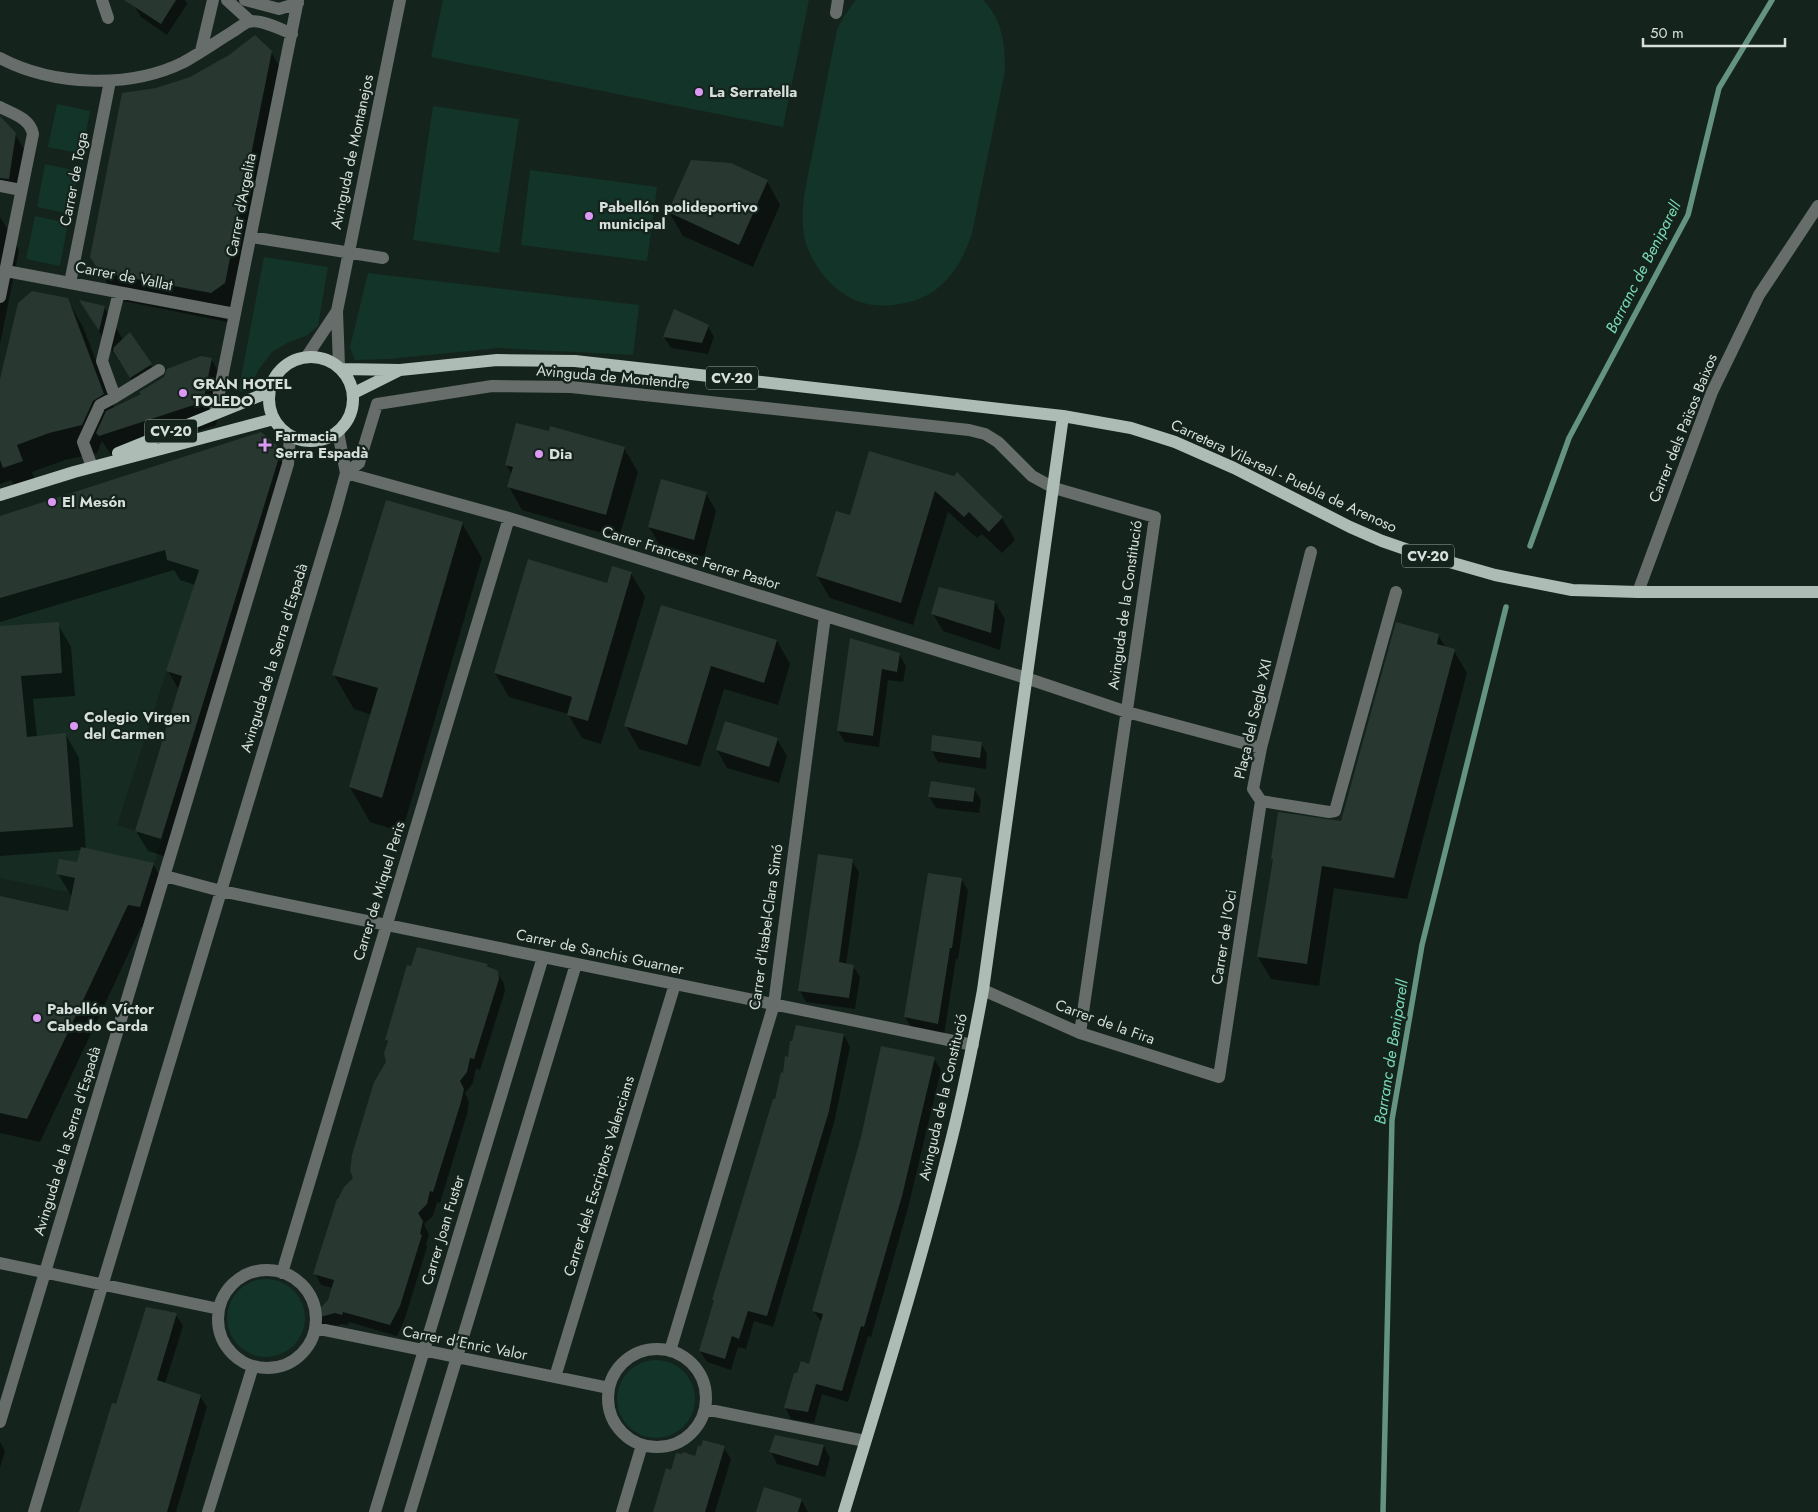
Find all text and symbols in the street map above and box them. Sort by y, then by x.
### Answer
scale bar [1643,15,1786,47]
text: 50 m [1650,22,1684,44]
street label: Avinguda de Montanejos [325,73,379,231]
place label: La Serratella [709,81,797,103]
marker: La Serratella [693,86,705,98]
street label: Carrer de Toga [54,130,94,228]
street label: Carrer d'Argelita [220,151,262,259]
place label: Pabellón polideportivo municipal [599,196,758,235]
water label: Barranc de Beniparell [1600,196,1687,337]
marker: Pabellón polideportivo municipal [583,210,595,222]
street label: Carrer de Vallat [73,256,175,296]
street label: Carrer dels Països Baixos [1643,350,1723,506]
street label: Avinguda de Montendre [536,359,691,395]
road number: CV-20 [706,366,758,389]
place label: GRAN HOTEL TOLEDO [193,373,291,412]
marker: GRAN HOTEL TOLEDO [177,387,189,399]
street label: Carretera Vila-real - Puebla de Arenoso [1167,414,1401,538]
road number: CV-20 [145,420,197,442]
place label: Farmacia Serra Espadà [275,425,369,464]
marker: Farmacia Serra Espadà [259,439,271,451]
place label: Dia [549,443,572,465]
marker: Dia [533,448,545,460]
place label: El Mesón [62,491,126,513]
marker: El Mesón [46,496,58,508]
street label: Avinguda de la Constitució [1102,519,1148,691]
street label: Carrer Francesc Ferrer Pastor [599,520,784,596]
road number: CV-20 [1402,544,1454,568]
street label: Avinguda de la Serra d'Espadà [235,561,313,755]
street label: Plaça del Segle XXI [1229,657,1277,781]
place label: Colegio Virgen del Carmen [84,706,190,745]
marker: Colegio Virgen del Carmen [68,720,80,732]
street label: Carrer de Miquel Peris [347,819,411,963]
street label: Carrer d'Isabel-Clara Simó [743,843,789,1011]
street label: Carrer de l'Oci [1206,888,1242,986]
street label: Carrer de Sanchis Guarner [514,923,687,981]
water label: Barranc de Beniparell [1368,977,1414,1126]
street label: Carrer de la Fira [1052,994,1158,1050]
place label: Pabellón Víctor Cabedo Carda [47,998,155,1037]
street label: Avinguda de la Constitució [913,1011,973,1183]
marker: Pabellón Víctor Cabedo Carda [31,1012,43,1024]
street label: Avinguda de la Serra d'Espadà [28,1044,106,1238]
street label: Carrer dels Escriptors Valencians [558,1073,640,1279]
street label: Carrer Joan Fuster [416,1172,470,1288]
street label: Carrer d'Enric Valor [401,1320,530,1366]

